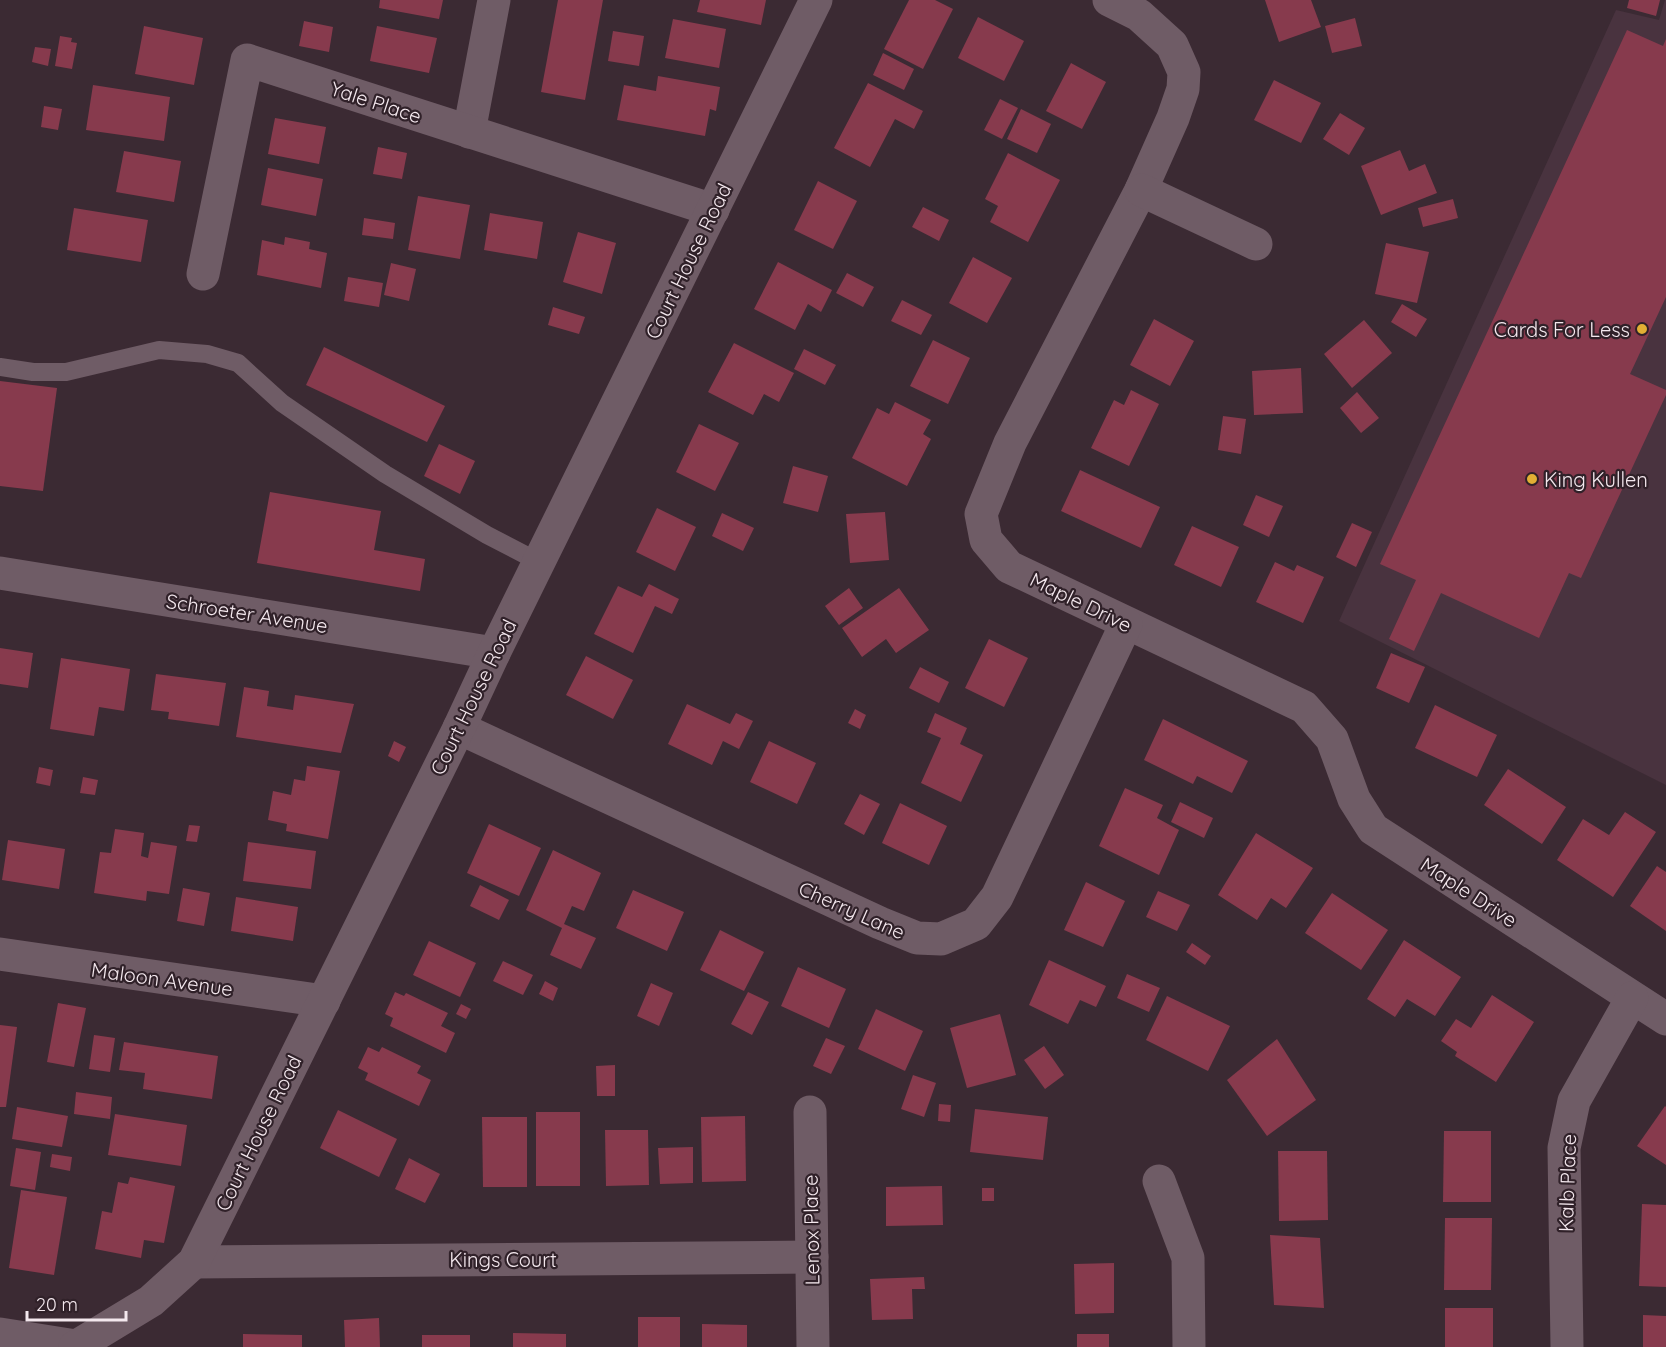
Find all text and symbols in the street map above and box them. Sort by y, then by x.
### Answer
street label: Yale Place [327,76,425,128]
street label: Court House Road [639,179,737,343]
place label: Cards For Less [1494,317,1630,342]
marker: Cards For Less [1635,322,1649,336]
place label: King Kullen [1544,467,1648,492]
marker: King Kullen [1525,472,1539,486]
street label: Maple Drive [1026,567,1136,637]
street label: Schroeter Avenue [164,588,330,638]
street label: Court House Road [424,615,522,779]
street label: Maple Drive [1416,852,1522,932]
street label: Cherry Lane [795,875,909,945]
street label: Maloon Avenue [90,957,234,1001]
street label: Court House Road [209,1051,307,1215]
street label: Kalb Place [1553,1134,1581,1232]
street label: Lenox Place [798,1174,824,1286]
street label: Kings Court [449,1247,557,1272]
scale bar [27,1284,126,1322]
text: 20 m [36,1293,78,1316]

